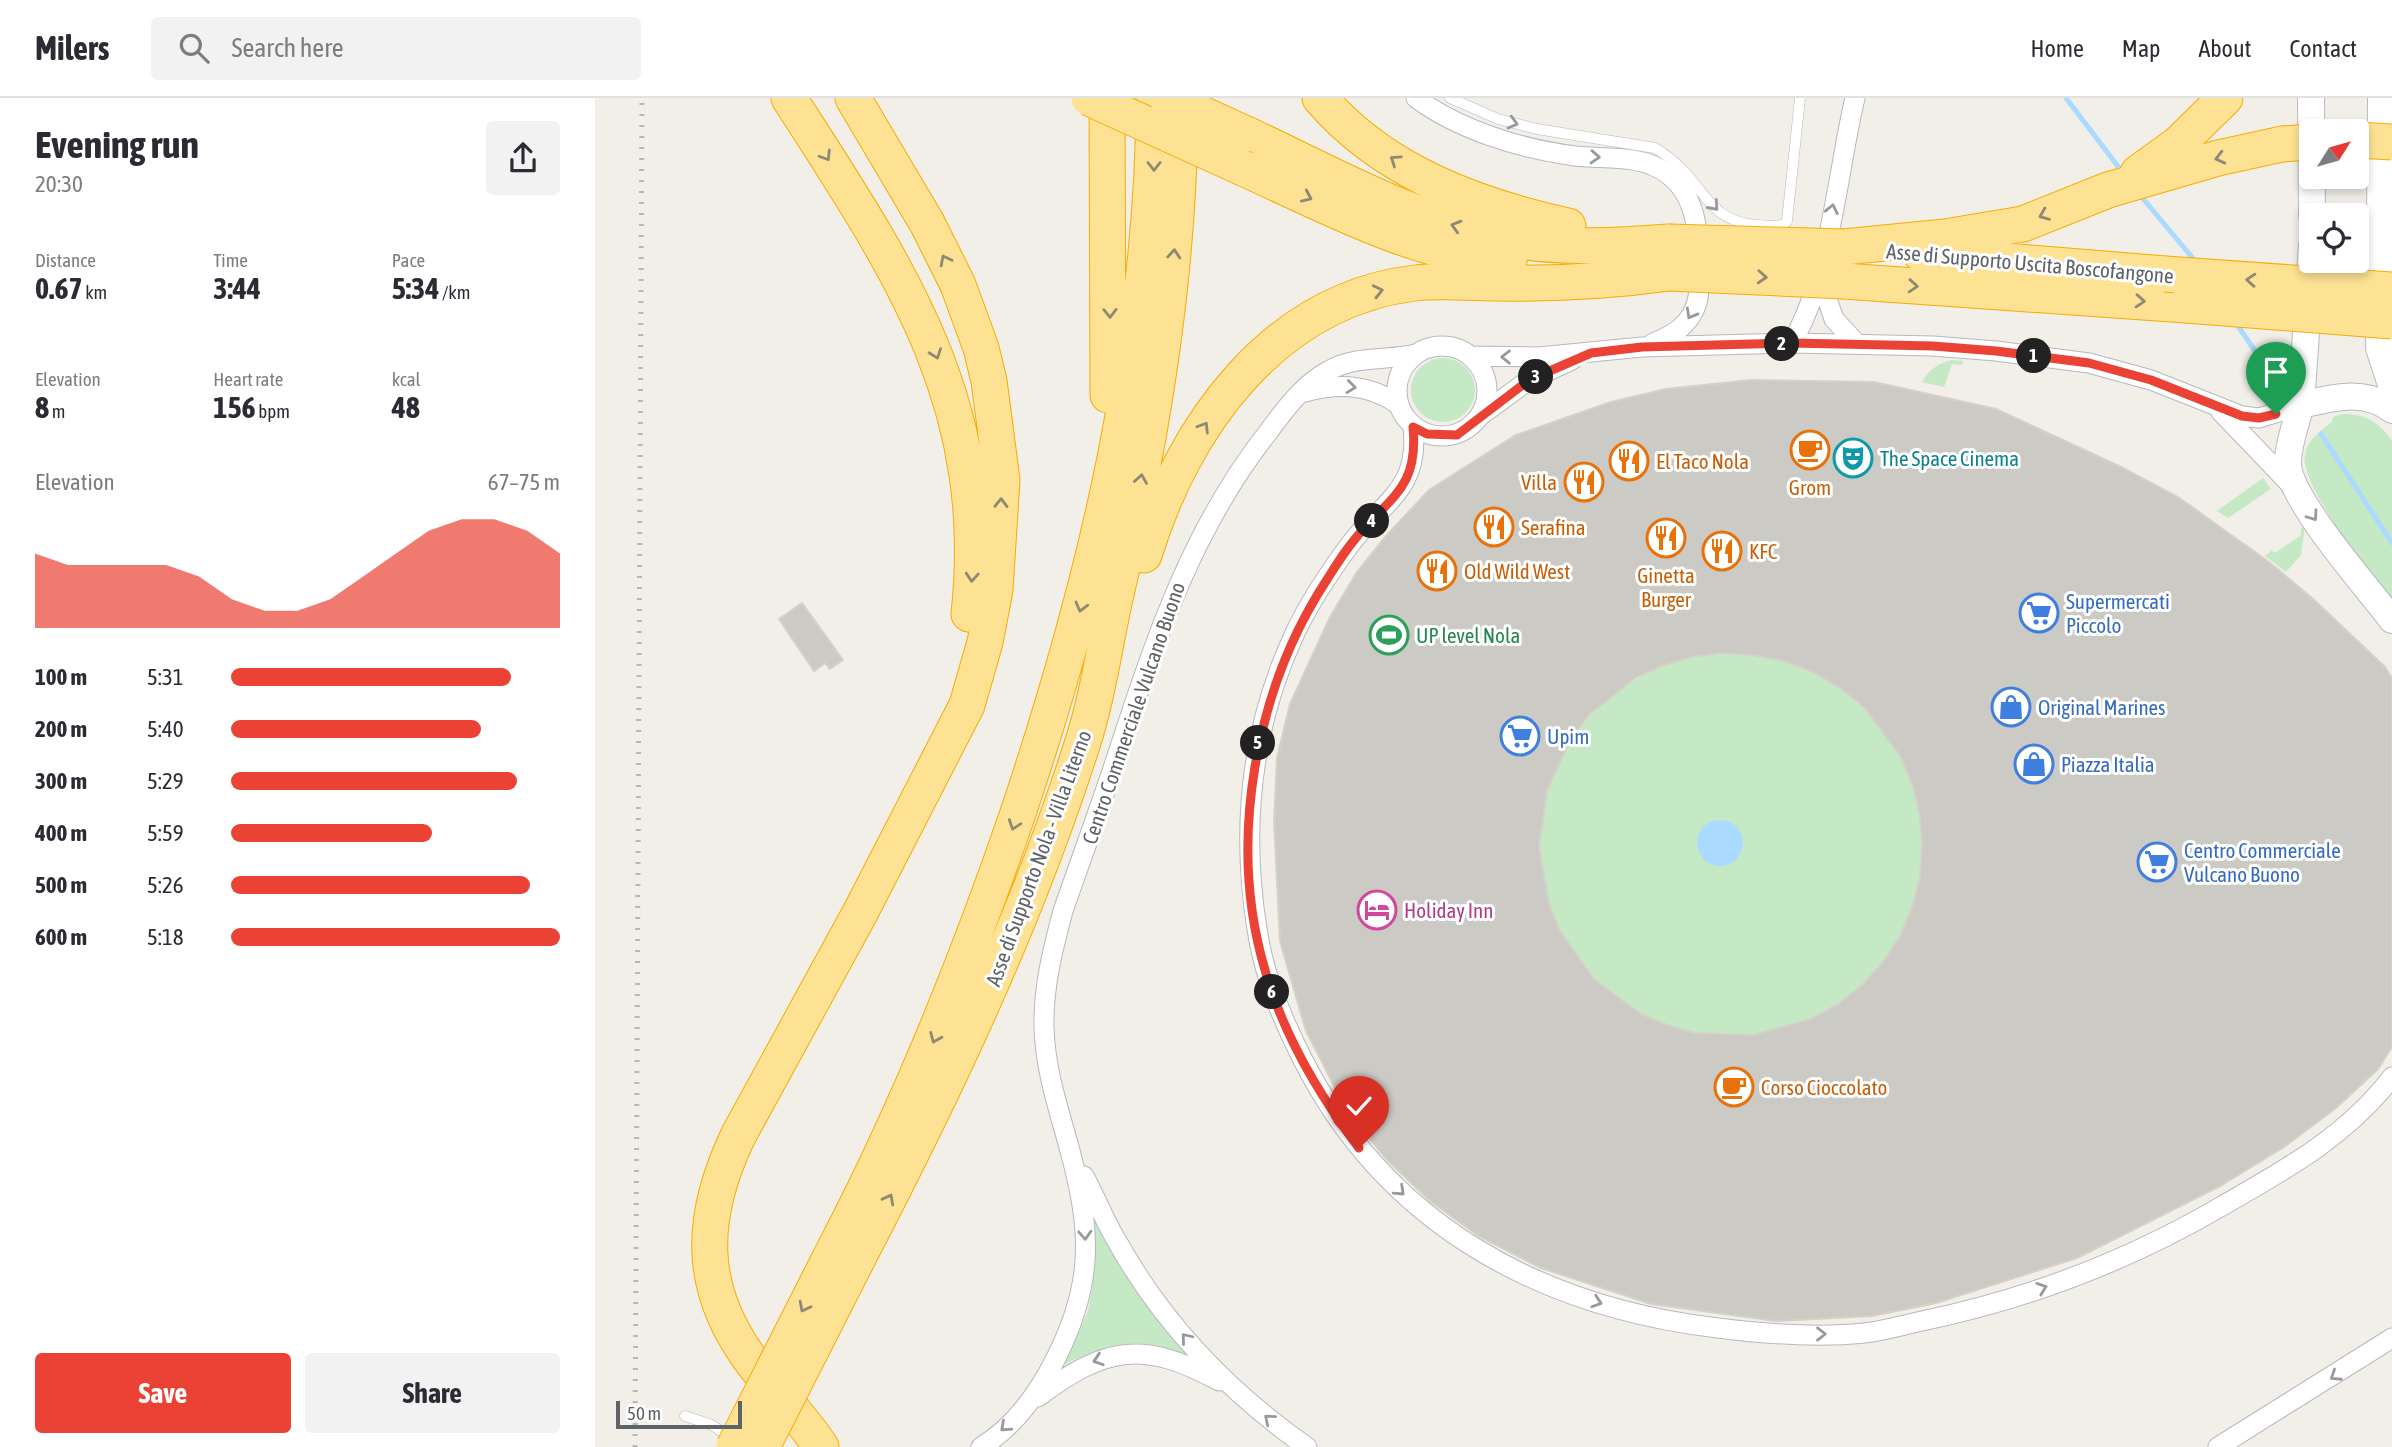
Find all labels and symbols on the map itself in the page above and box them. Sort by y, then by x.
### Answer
one-way arrow [1507,115,1519,129]
north arrow [2299,119,2369,189]
one-way arrow [818,148,831,161]
one-way arrow [1590,149,1601,164]
one-way arrow [2214,150,2226,164]
one-way arrow [1390,156,1403,168]
one-way arrow [1146,161,1162,172]
one-way arrow [1300,189,1312,203]
one-way arrow [1706,198,1718,211]
one-way arrow [1824,203,1839,215]
one-way arrow [2039,207,2051,221]
one-way arrow [1450,219,1462,234]
street label: Asse di Supporto Uscita Boscofangone [1885,238,2175,288]
one-way arrow [1166,248,1181,259]
one-way arrow [940,255,954,267]
one-way arrow [1756,270,1767,285]
one-way arrow [2245,273,2256,288]
one-way arrow [1907,278,1918,293]
one-way arrow [1372,285,1384,299]
one-way arrow [2134,294,2145,309]
one-way arrow [1686,307,1699,320]
one-way arrow [1102,308,1118,319]
pin: 2 [1765,327,1799,362]
pin: 1 [2017,338,2051,374]
pin [2246,342,2306,414]
one-way arrow [928,348,942,360]
one-way arrow [1501,349,1511,365]
pin: 3 [1518,360,1553,394]
one-way arrow [1345,379,1356,394]
one-way arrow [1195,422,1208,435]
cafe icon: Grom [1789,429,1831,471]
theatre icon: The Space Cinema [1832,437,1874,479]
restaurant icon: El Taco Nola [1608,440,1650,482]
place label: The Space Cinema [1880,446,2019,470]
place label: El Taco Nola [1656,449,1749,473]
restaurant icon: Villa [1563,461,1605,503]
place label: Villa [1521,470,1557,494]
one-way arrow [1133,473,1148,485]
place label: Grom [1789,475,1831,499]
one-way arrow [994,497,1009,508]
pin: 4 [1355,504,1389,538]
restaurant icon: Serafina [1473,506,1515,548]
one-way arrow [2305,508,2318,521]
place label: Serafina [1521,515,1585,539]
restaurant icon: Ginetta Burger [1645,517,1687,559]
restaurant icon: KFC [1701,530,1743,572]
place label: KFC [1749,539,1778,563]
restaurant icon: Old Wild West [1416,550,1458,592]
place label: Old Wild West [1464,559,1570,583]
place label: Ginetta Burger [1637,563,1695,611]
one-way arrow [965,572,980,583]
street label: Centro Commerciale Vulcano Buono [1077,579,1189,847]
place label: Supermercati Piccolo [2066,589,2170,637]
supermarket icon: Supermercati Piccolo [2018,592,2060,634]
one-way arrow [1074,601,1089,613]
sports icon: UP level Nola [1368,614,1410,656]
place label: UP level Nola [1416,623,1520,647]
shop icon: Original Marines [1990,686,2032,728]
place label: Original Marines [2038,695,2166,719]
supermarket icon: Upim [1499,715,1541,757]
place label: Upim [1547,724,1589,748]
pin: 5 [1241,726,1275,760]
street label: Asse di Supporto Nola - Villa Literno [980,727,1096,989]
shop icon: Piazza Italia [2013,743,2055,785]
place label: Piazza Italia [2061,752,2155,776]
one-way arrow [1007,818,1022,830]
place label: Centro Commerciale Vulcano Buono [2184,838,2341,886]
supermarket icon: Centro Commerciale Vulcano Buono [2136,841,2178,883]
hotel icon: Holiday Inn [1356,889,1398,931]
place label: Holiday Inn [1404,898,1493,922]
pin: 6 [1255,974,1289,1010]
one-way arrow [929,1031,943,1043]
cafe icon: Corso Cioccolato [1713,1066,1755,1108]
place label: Corso Cioccolato [1761,1075,1887,1099]
pin [1329,1076,1389,1148]
one-way arrow [1392,1183,1405,1196]
one-way arrow [880,1194,894,1206]
one-way arrow [1078,1230,1093,1241]
one-way arrow [2036,1282,2048,1296]
one-way arrow [1590,1294,1602,1309]
one-way arrow [799,1300,812,1312]
one-way arrow [1816,1326,1827,1342]
one-way arrow [1182,1333,1194,1346]
one-way arrow [1093,1352,1105,1367]
one-way arrow [2330,1367,2343,1380]
scale bar [616,1398,742,1430]
one-way arrow [1264,1415,1277,1427]
one-way arrow [1000,1419,1013,1432]

